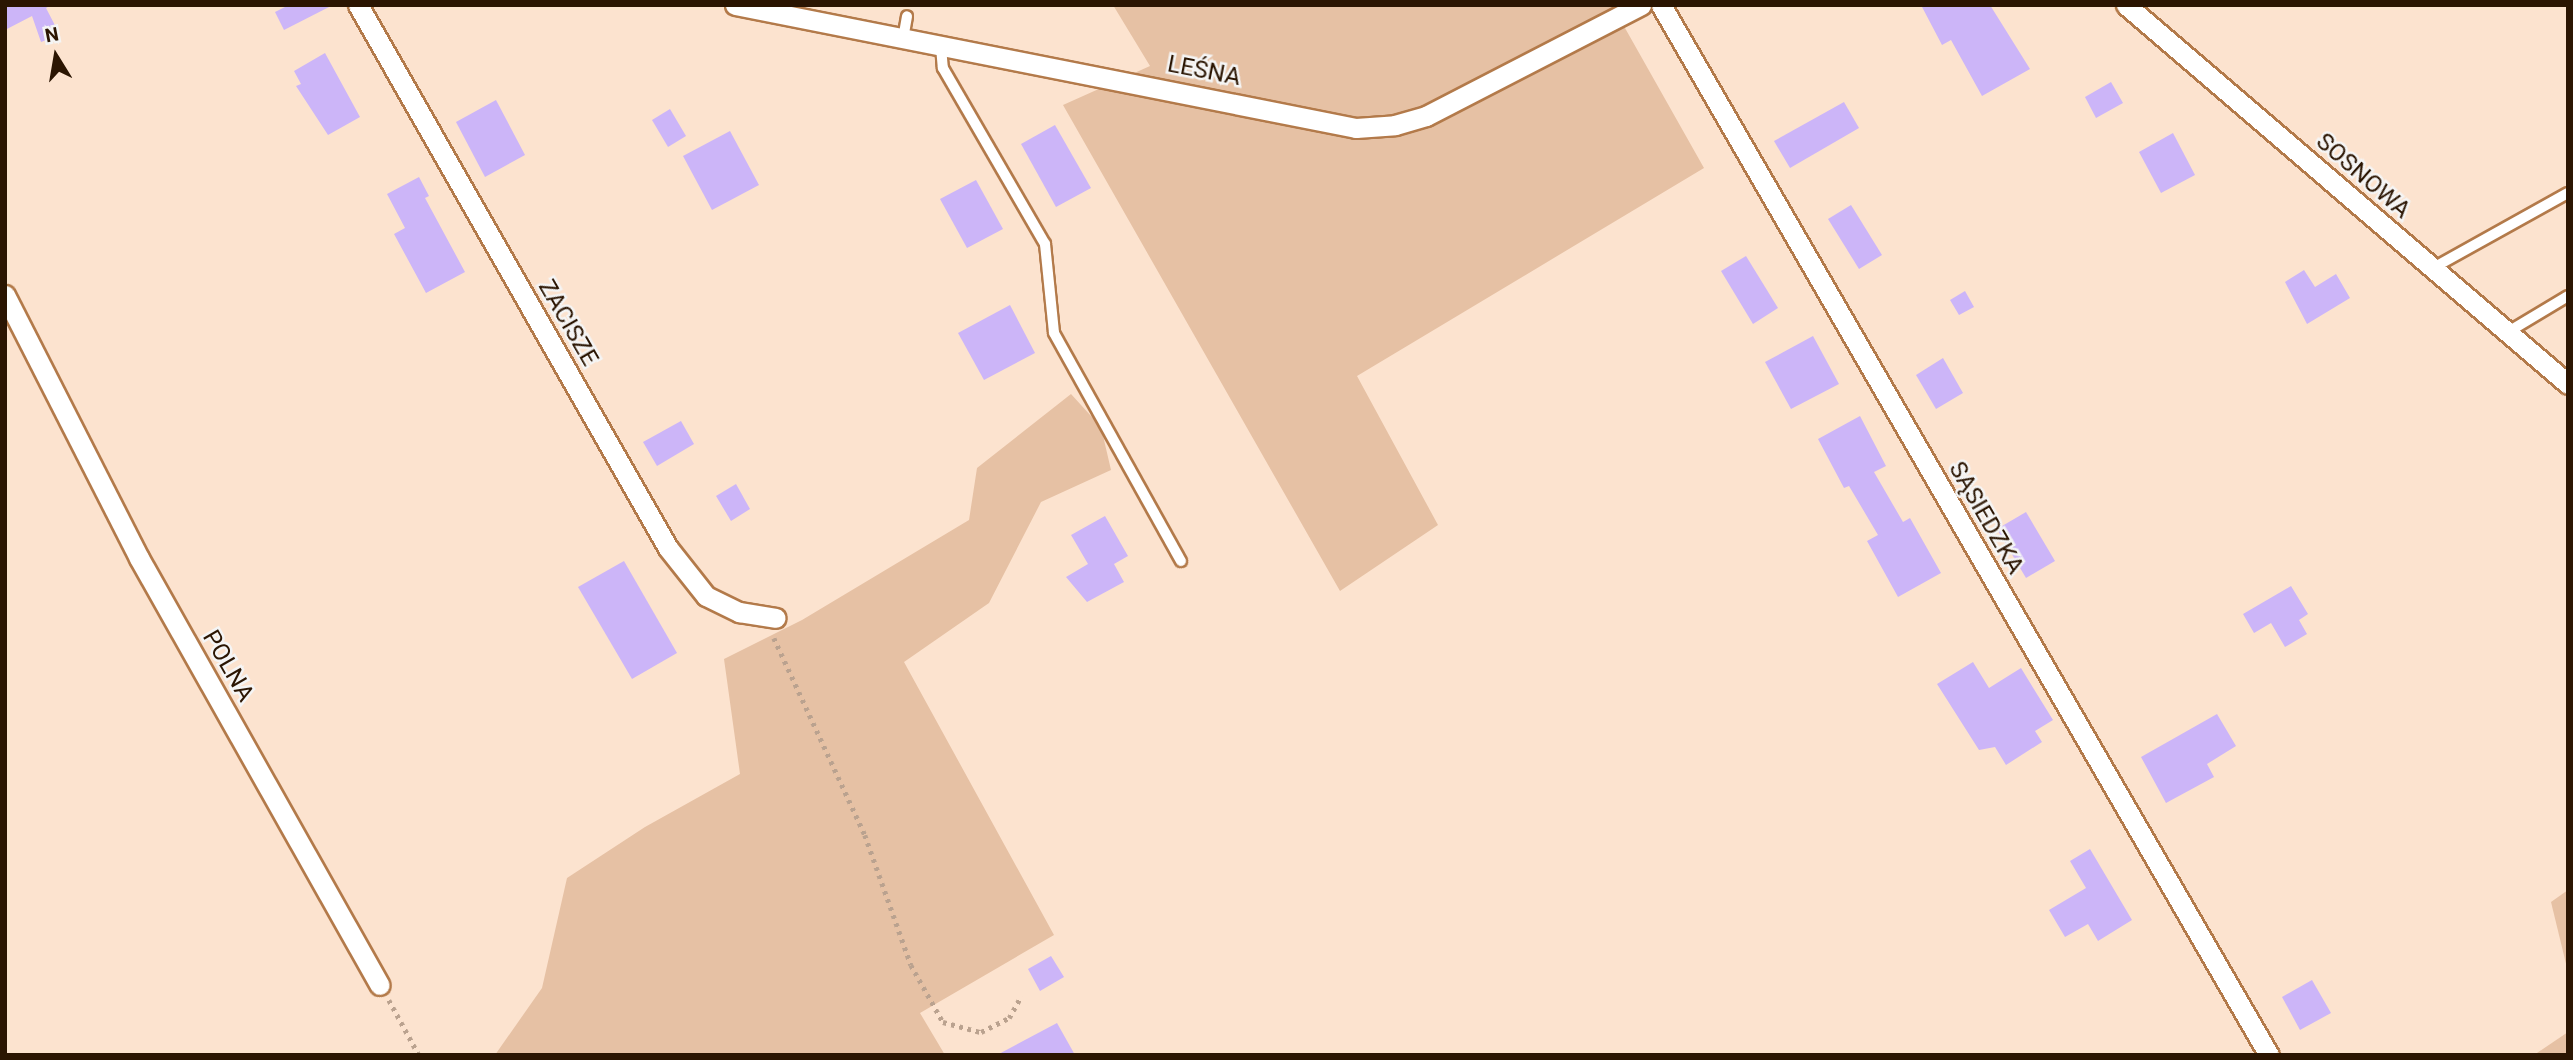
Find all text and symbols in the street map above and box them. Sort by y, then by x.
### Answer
north arrow [21,21,91,91]
text: N [43,22,61,47]
street label: LEŚNA [1165,50,1243,92]
street label: SOSNOWA [2310,127,2416,225]
street label: ZACISZE [532,275,604,371]
street label: SĄSIEDZKA [1942,457,2030,579]
street label: POLNA [196,625,260,707]

